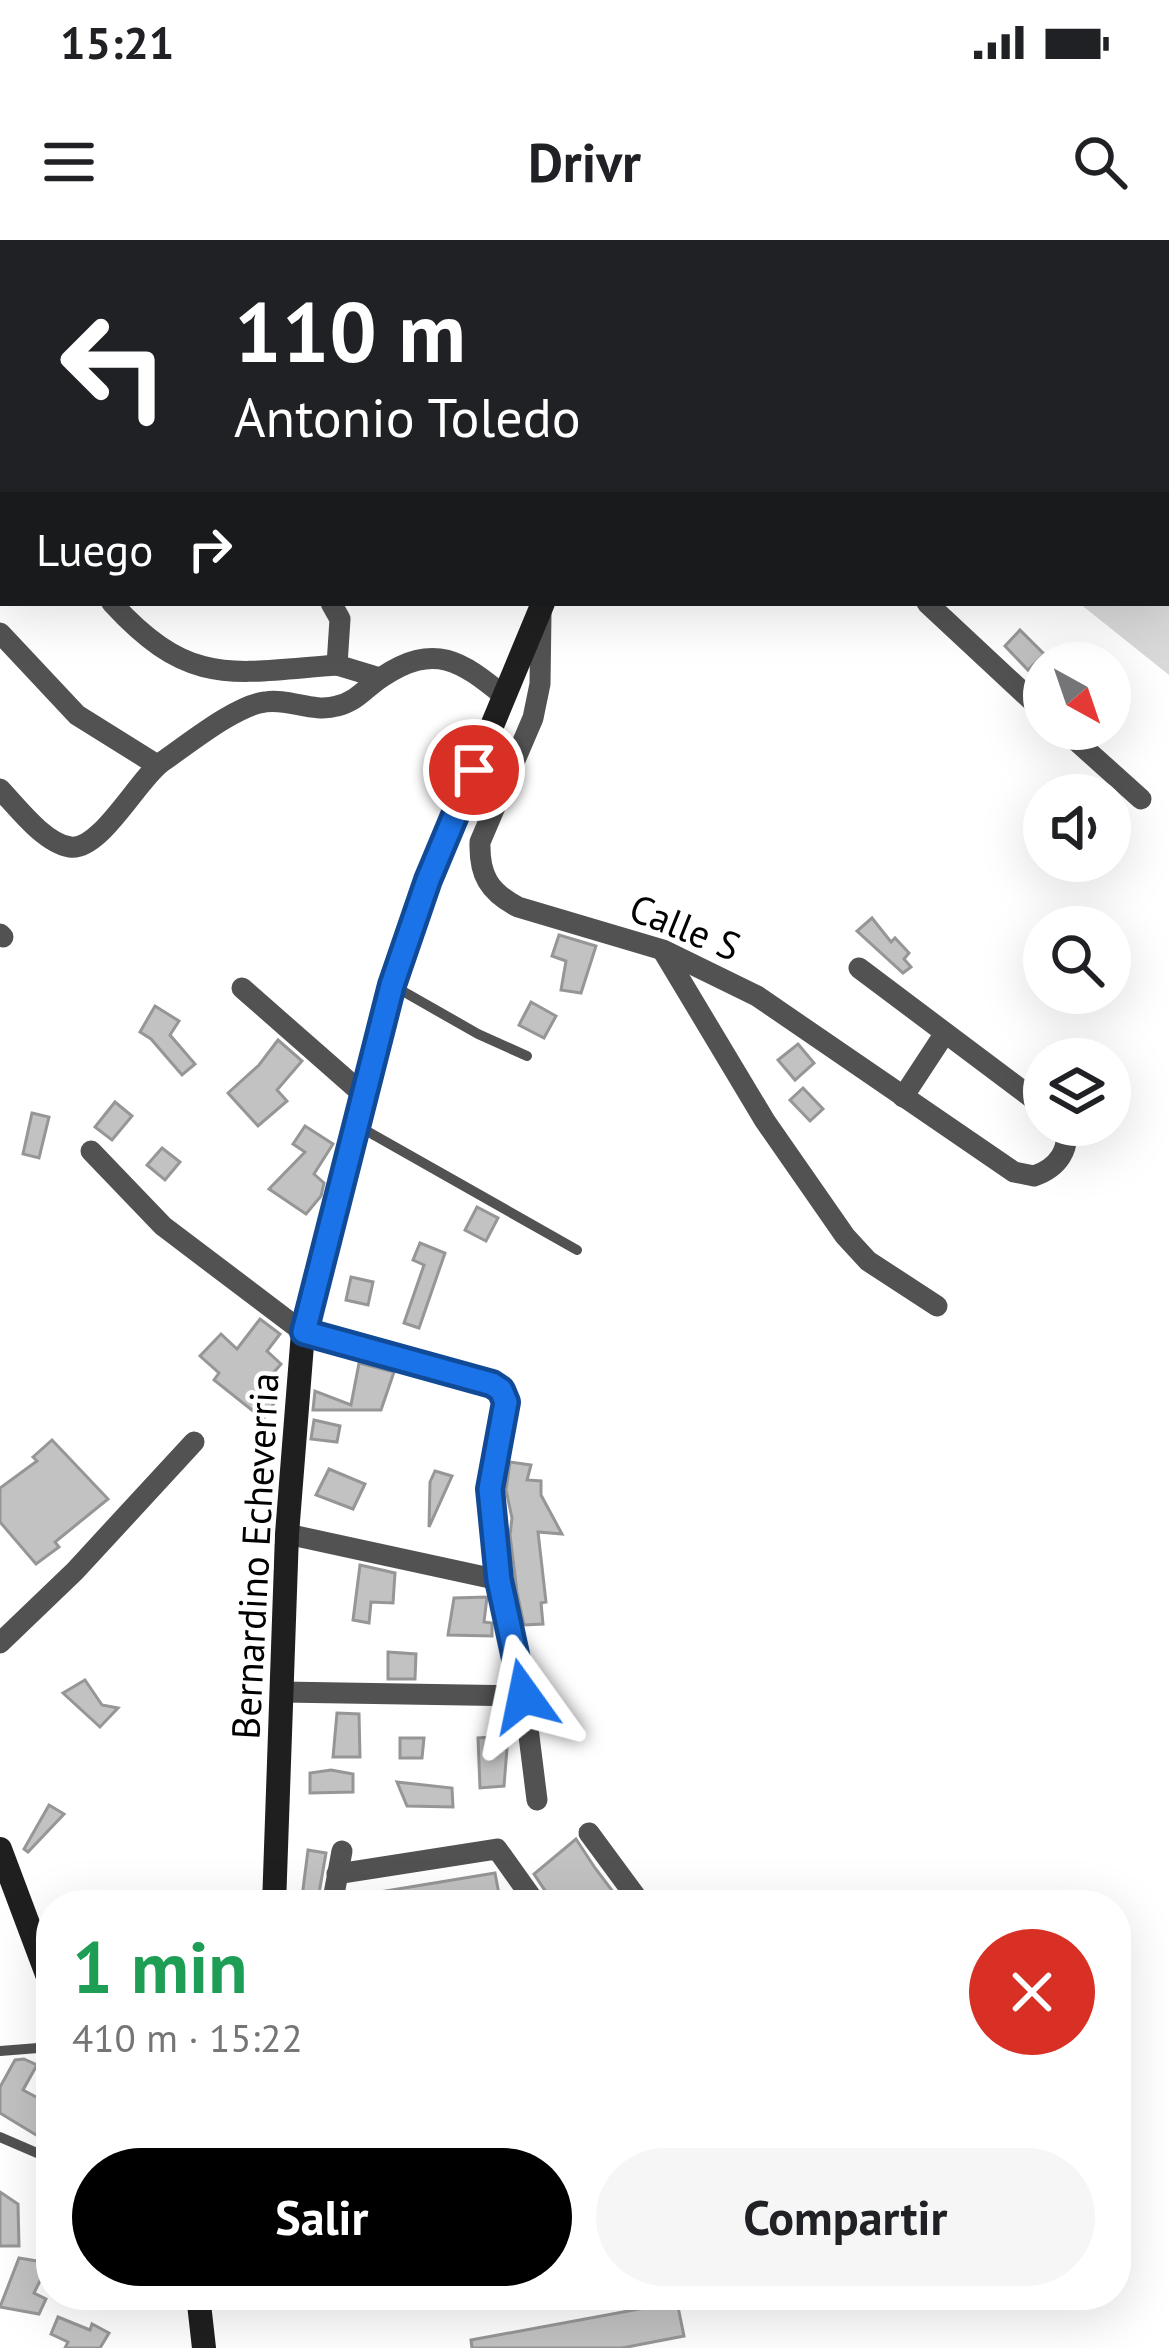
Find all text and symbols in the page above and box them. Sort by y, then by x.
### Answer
text: 15:21 [60,13,174,71]
text: Drivr [528,127,641,197]
icon: menu [36,129,102,195]
icon: search [1067,129,1133,195]
text: 110 m [234,276,466,385]
icon: left [36,288,192,444]
text: Antonio Toledo [234,382,581,452]
icon: right [177,516,243,582]
text: Luego [36,520,153,578]
north arrow [1023,642,1131,750]
map controls [1023,642,1131,1146]
pin [423,719,525,821]
icon: arrive [441,737,507,803]
button: sound [1023,774,1131,882]
street label: Calle S [622,881,748,972]
button: search [1023,906,1131,1014]
button: layers [1023,1038,1131,1146]
street label: Bernardino Echeverria [219,1371,290,1741]
position arrow [461,1633,587,1759]
text: 1 min [72,1920,248,2013]
button: close [969,1929,1095,2055]
text: 410 m · 15:22 [72,2012,303,2063]
button: Salir [72,2148,572,2286]
button: Compartir [596,2148,1095,2286]

